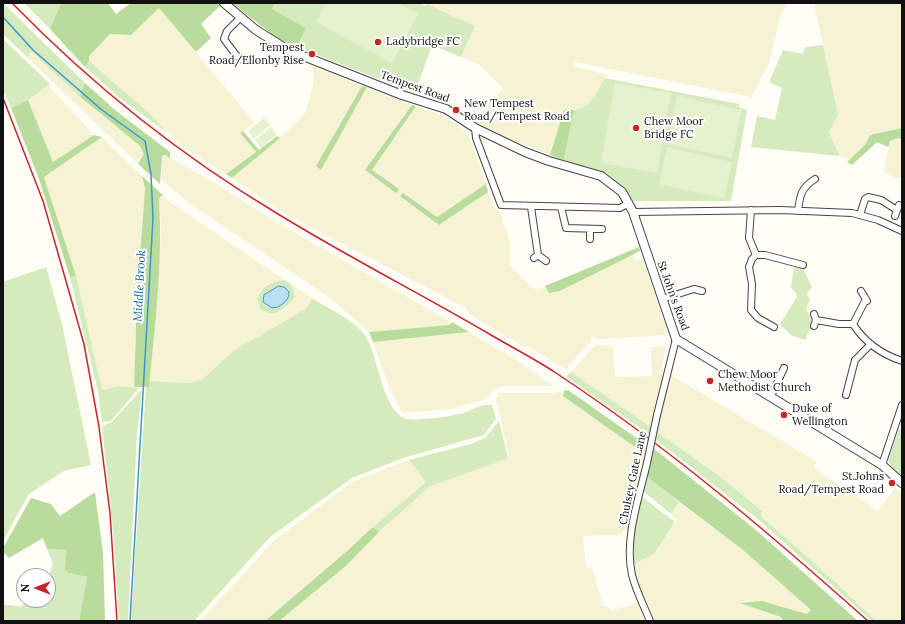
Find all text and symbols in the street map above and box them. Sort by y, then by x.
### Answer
place label: Ladybridge FC [386,35,460,49]
marker: Ladybridge FC [373,37,383,47]
place label: Tempest Road/Ellonby Rise [209,41,304,67]
marker: Tempest Road/Ellonby Rise [307,49,317,59]
street label: Tempest Road [379,68,451,106]
place label: New Tempest Road/Tempest Road [464,97,569,123]
marker: New Tempest Road/Tempest Road [451,105,461,115]
place label: Chew Moor Bridge FC [644,115,704,141]
marker: Chew Moor Bridge FC [631,123,641,133]
water label: Middle Brook [131,250,149,322]
street label: St John's Road [654,260,692,332]
place label: Chew Moor Methodist Church [718,368,811,394]
marker: Chew Moor Methodist Church [705,376,715,386]
place label: Duke of Wellington [792,402,848,428]
marker: Duke of Wellington [779,410,789,420]
street label: Chulsey Gate Lane [617,430,649,526]
place label: St.Johns Road/Tempest Road [779,470,884,496]
marker: St.Johns Road/Tempest Road [887,478,897,488]
north arrow [16,568,56,608]
text: N [18,584,32,592]

